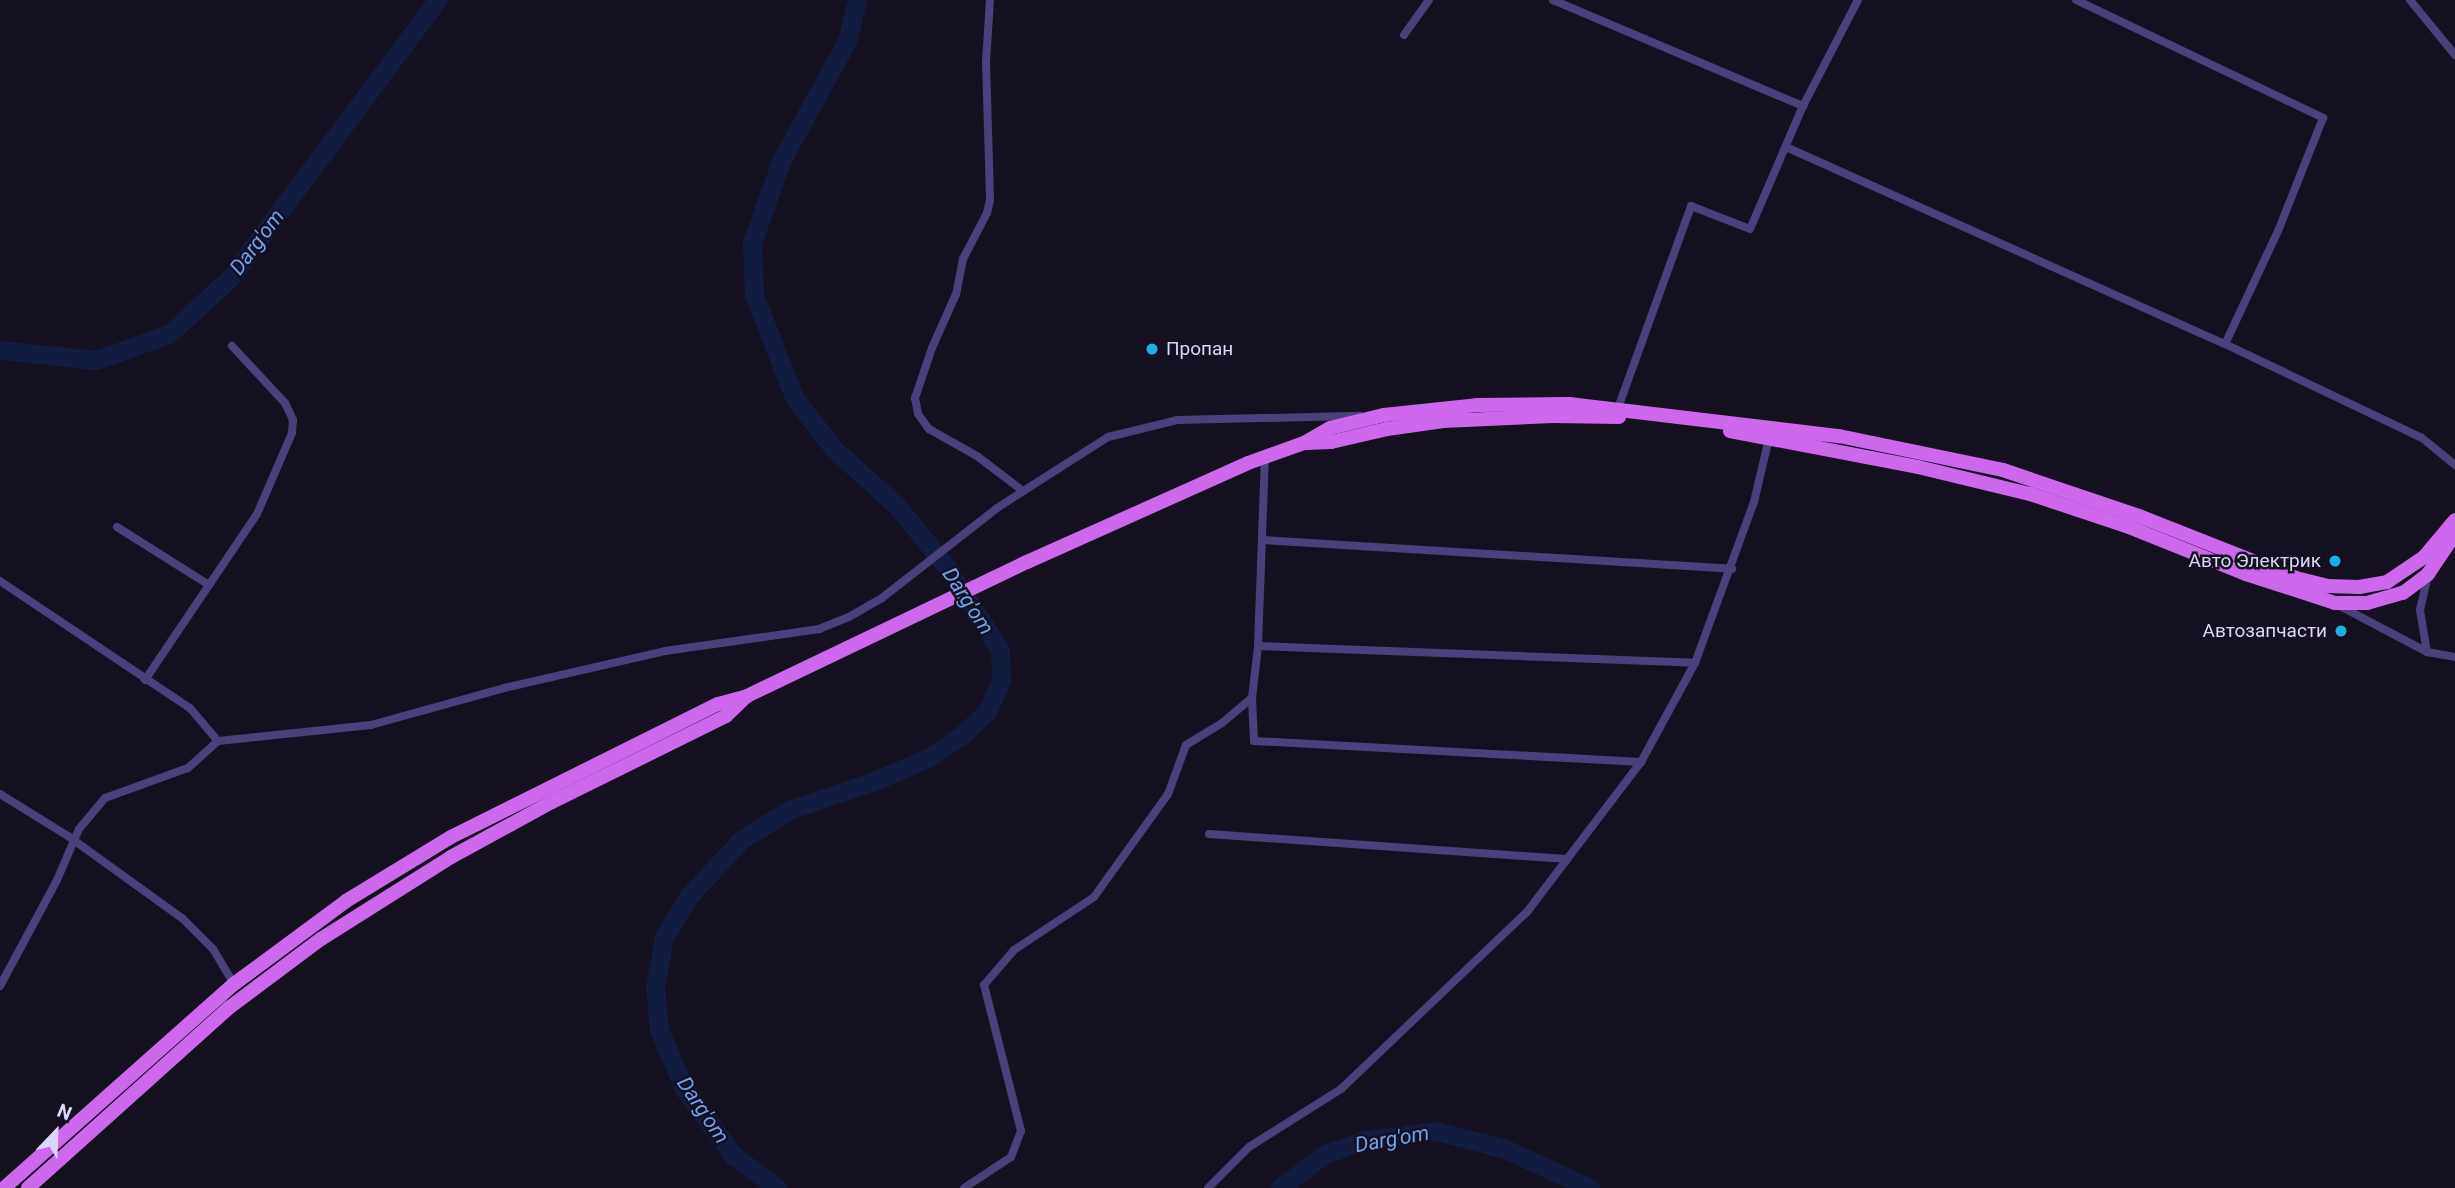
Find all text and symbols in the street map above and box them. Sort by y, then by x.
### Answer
water label: Darg'om [224,204,290,280]
place label: Пропан [1166,338,1233,360]
marker: Пропан [1144,341,1160,357]
place label: Авто Электрик [2189,550,2321,572]
marker: Авто Электрик [2327,553,2343,569]
water label: Darg'om [937,563,999,639]
place label: Автозапчасти [2203,620,2327,642]
marker: Автозапчасти [2333,623,2349,639]
water label: Darg'om [672,1072,734,1148]
north arrow [21,1097,91,1167]
text: N [54,1099,75,1125]
water label: Darg'om [1353,1120,1431,1158]

